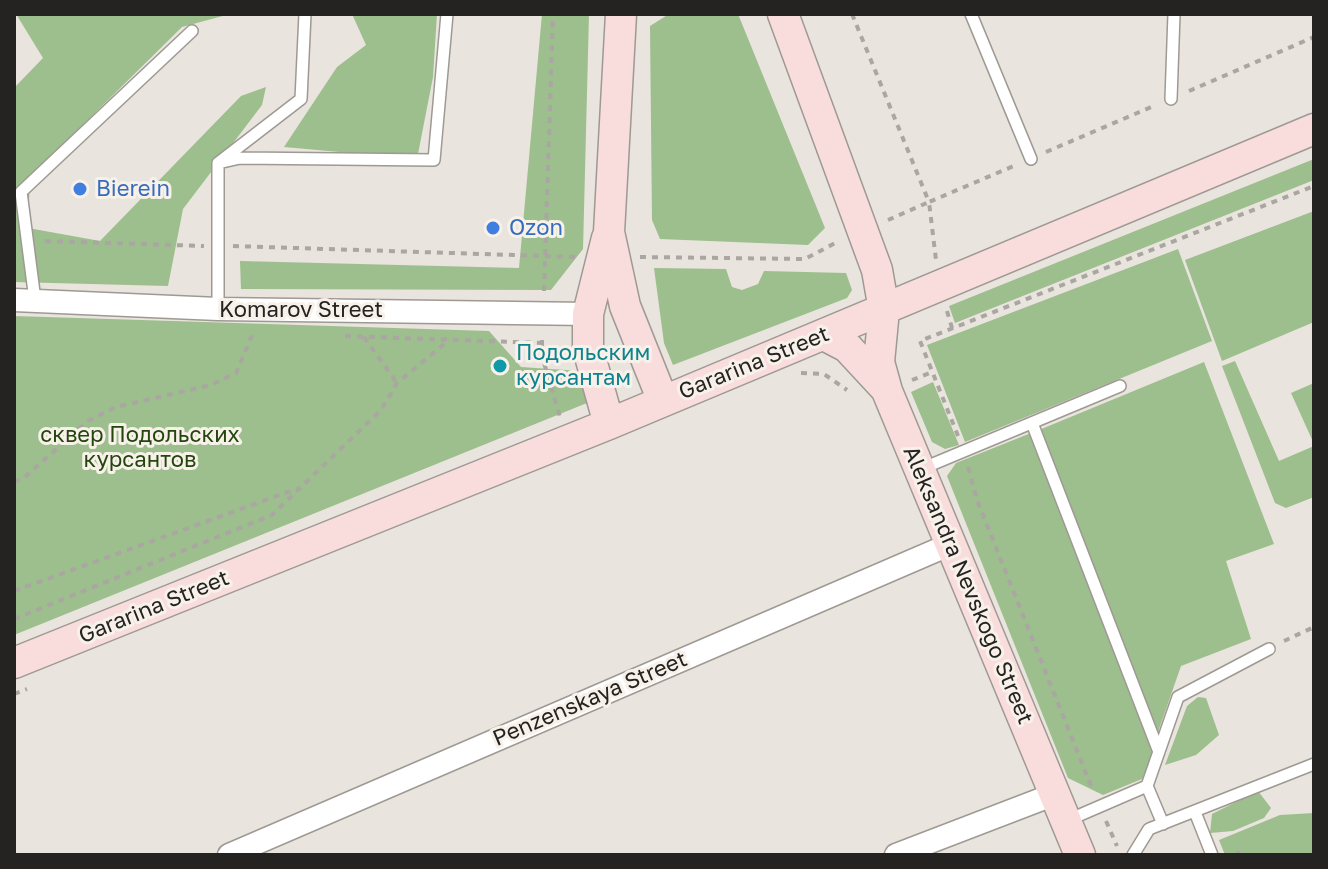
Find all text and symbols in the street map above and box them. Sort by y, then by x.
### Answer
place label: Bierein [96,176,170,202]
marker: Bierein [71,180,89,198]
place label: Ozon [509,215,563,241]
marker: Ozon [484,219,502,237]
street label: Komarov Street [219,297,383,323]
street label: Gararina Street [675,321,833,405]
place label: Подольским курсантам [516,340,650,392]
marker: Подольским курсантам [491,357,509,375]
park label: сквер Подольских курсантов [40,422,240,474]
street label: Aleksandra Nevskogo Street [897,442,1039,728]
street label: Gararina Street [75,565,233,649]
street label: Penzenskaya Street [489,646,691,752]

